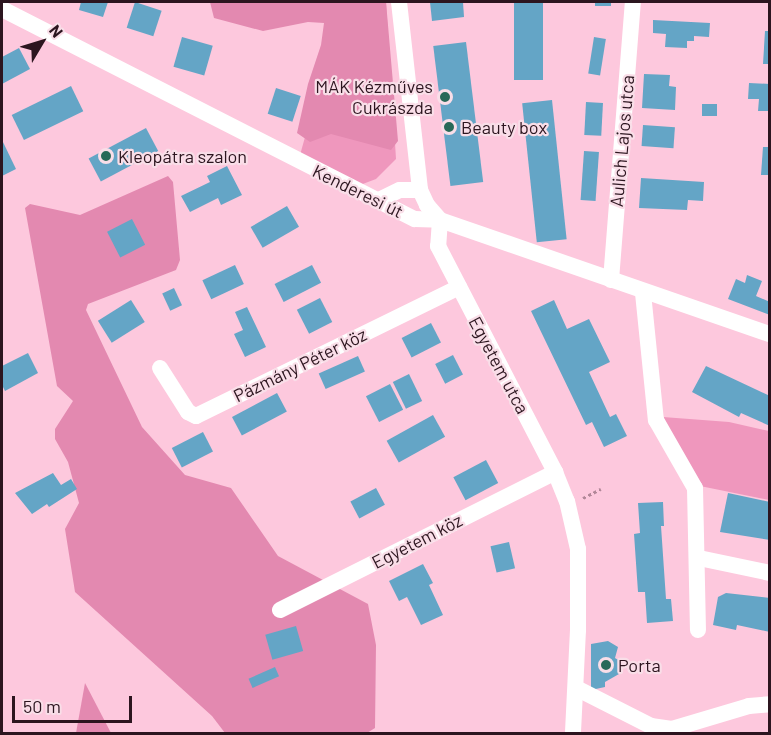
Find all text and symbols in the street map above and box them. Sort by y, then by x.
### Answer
north arrow [12,12,72,72]
text: N [46,21,67,41]
street label: Aulich Lajos utca [605,74,639,208]
place label: MÁK Kézműves Cukrászda [315,76,433,118]
marker: MÁK Kézműves Cukrászda [438,90,452,104]
place label: Beauty box [461,116,547,138]
marker: Beauty box [442,120,456,134]
place label: Kleopátra szalon [118,145,247,167]
marker: Kleopátra szalon [99,149,113,163]
street label: Kenderesi út [309,160,407,222]
street label: Egyetem utca [464,313,534,417]
street label: Pázmány Péter köz [230,323,370,407]
street label: Egyetem köz [368,509,466,573]
place label: Porta [618,654,661,676]
marker: Porta [599,658,613,672]
scale bar [15,684,135,722]
text: 50 m [23,695,61,717]

